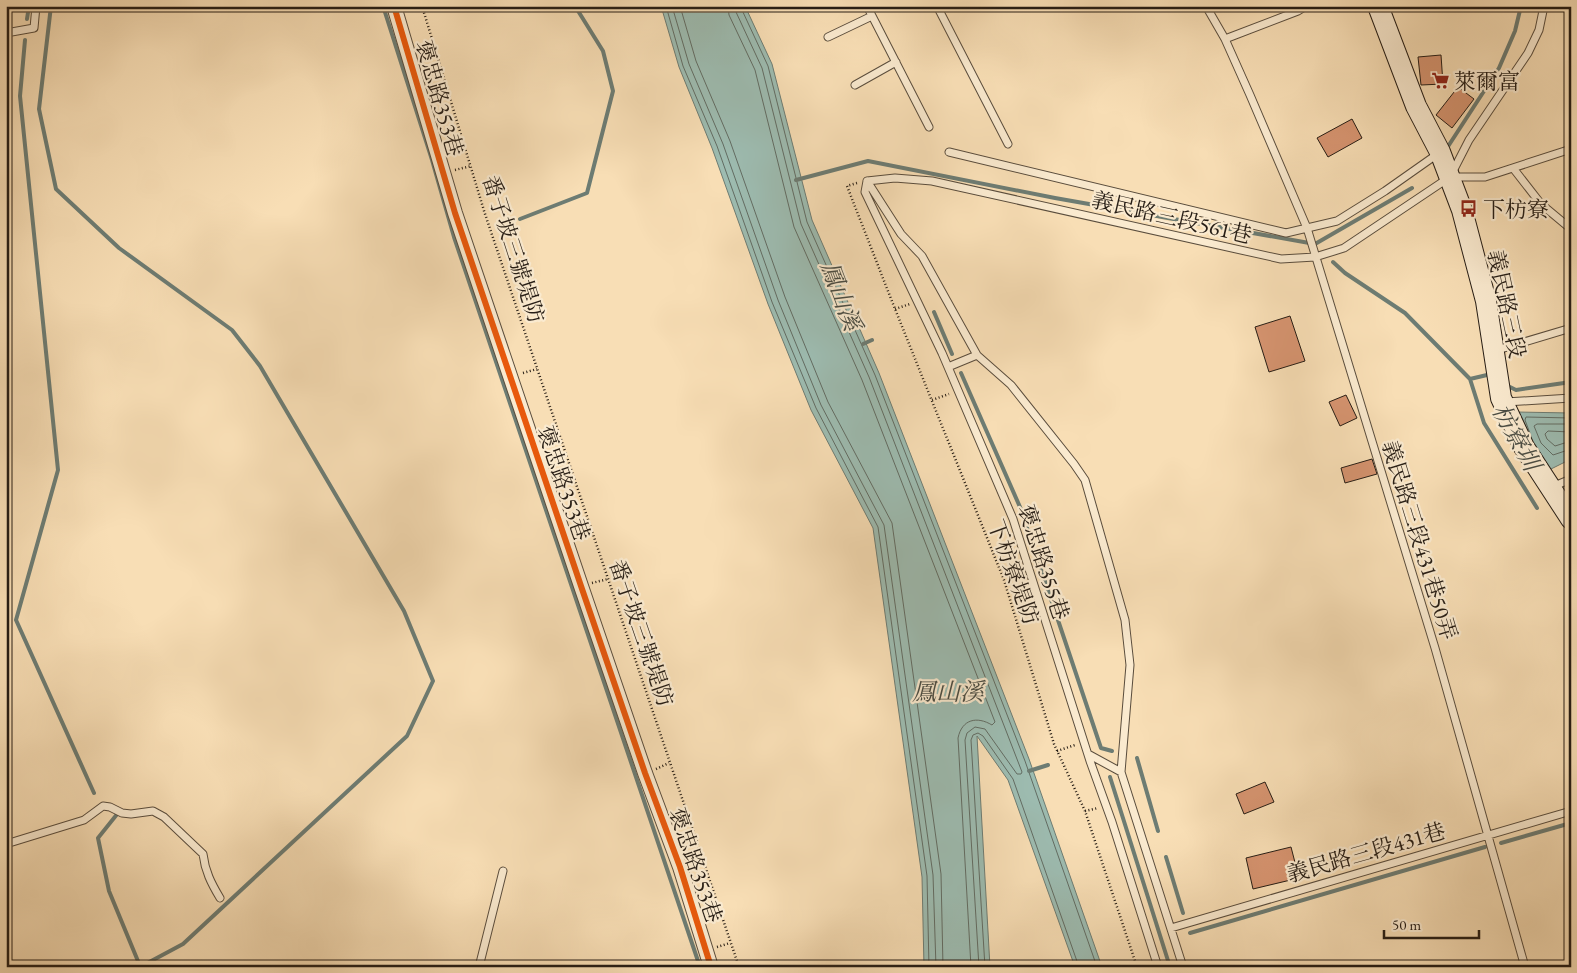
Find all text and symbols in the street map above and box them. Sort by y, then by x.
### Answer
street label: 褒忠路353巷 [409,37,470,160]
place label: 萊爾富 [1454,67,1520,96]
supermarket icon: 萊爾富 [1430,71,1450,91]
street label: 番子坡三號堤防 [476,171,551,327]
street label: 義民路三段561巷 [1089,185,1255,250]
place label: 下枋寮 [1483,195,1549,224]
bus stop icon: 下枋寮 [1459,199,1479,219]
street label: 義民路三段 [1481,247,1532,361]
water label: 鳳山溪 [814,257,870,338]
water label: 枋寮圳 [1485,398,1549,479]
street label: 褒忠路353巷 [530,422,597,544]
street label: 義民路三段431巷50弄 [1375,437,1464,643]
street label: 褒忠路355巷 [1011,501,1076,624]
street label: 下枋寮堤防 [981,516,1046,629]
street label: 番子坡三號堤防 [603,556,680,711]
water label: 鳳山溪 [912,676,987,707]
street label: 褒忠路353巷 [662,804,729,926]
street label: 義民路三段431巷 [1283,816,1449,889]
scale bar [1384,908,1480,940]
text: 50 m [1392,915,1421,934]

